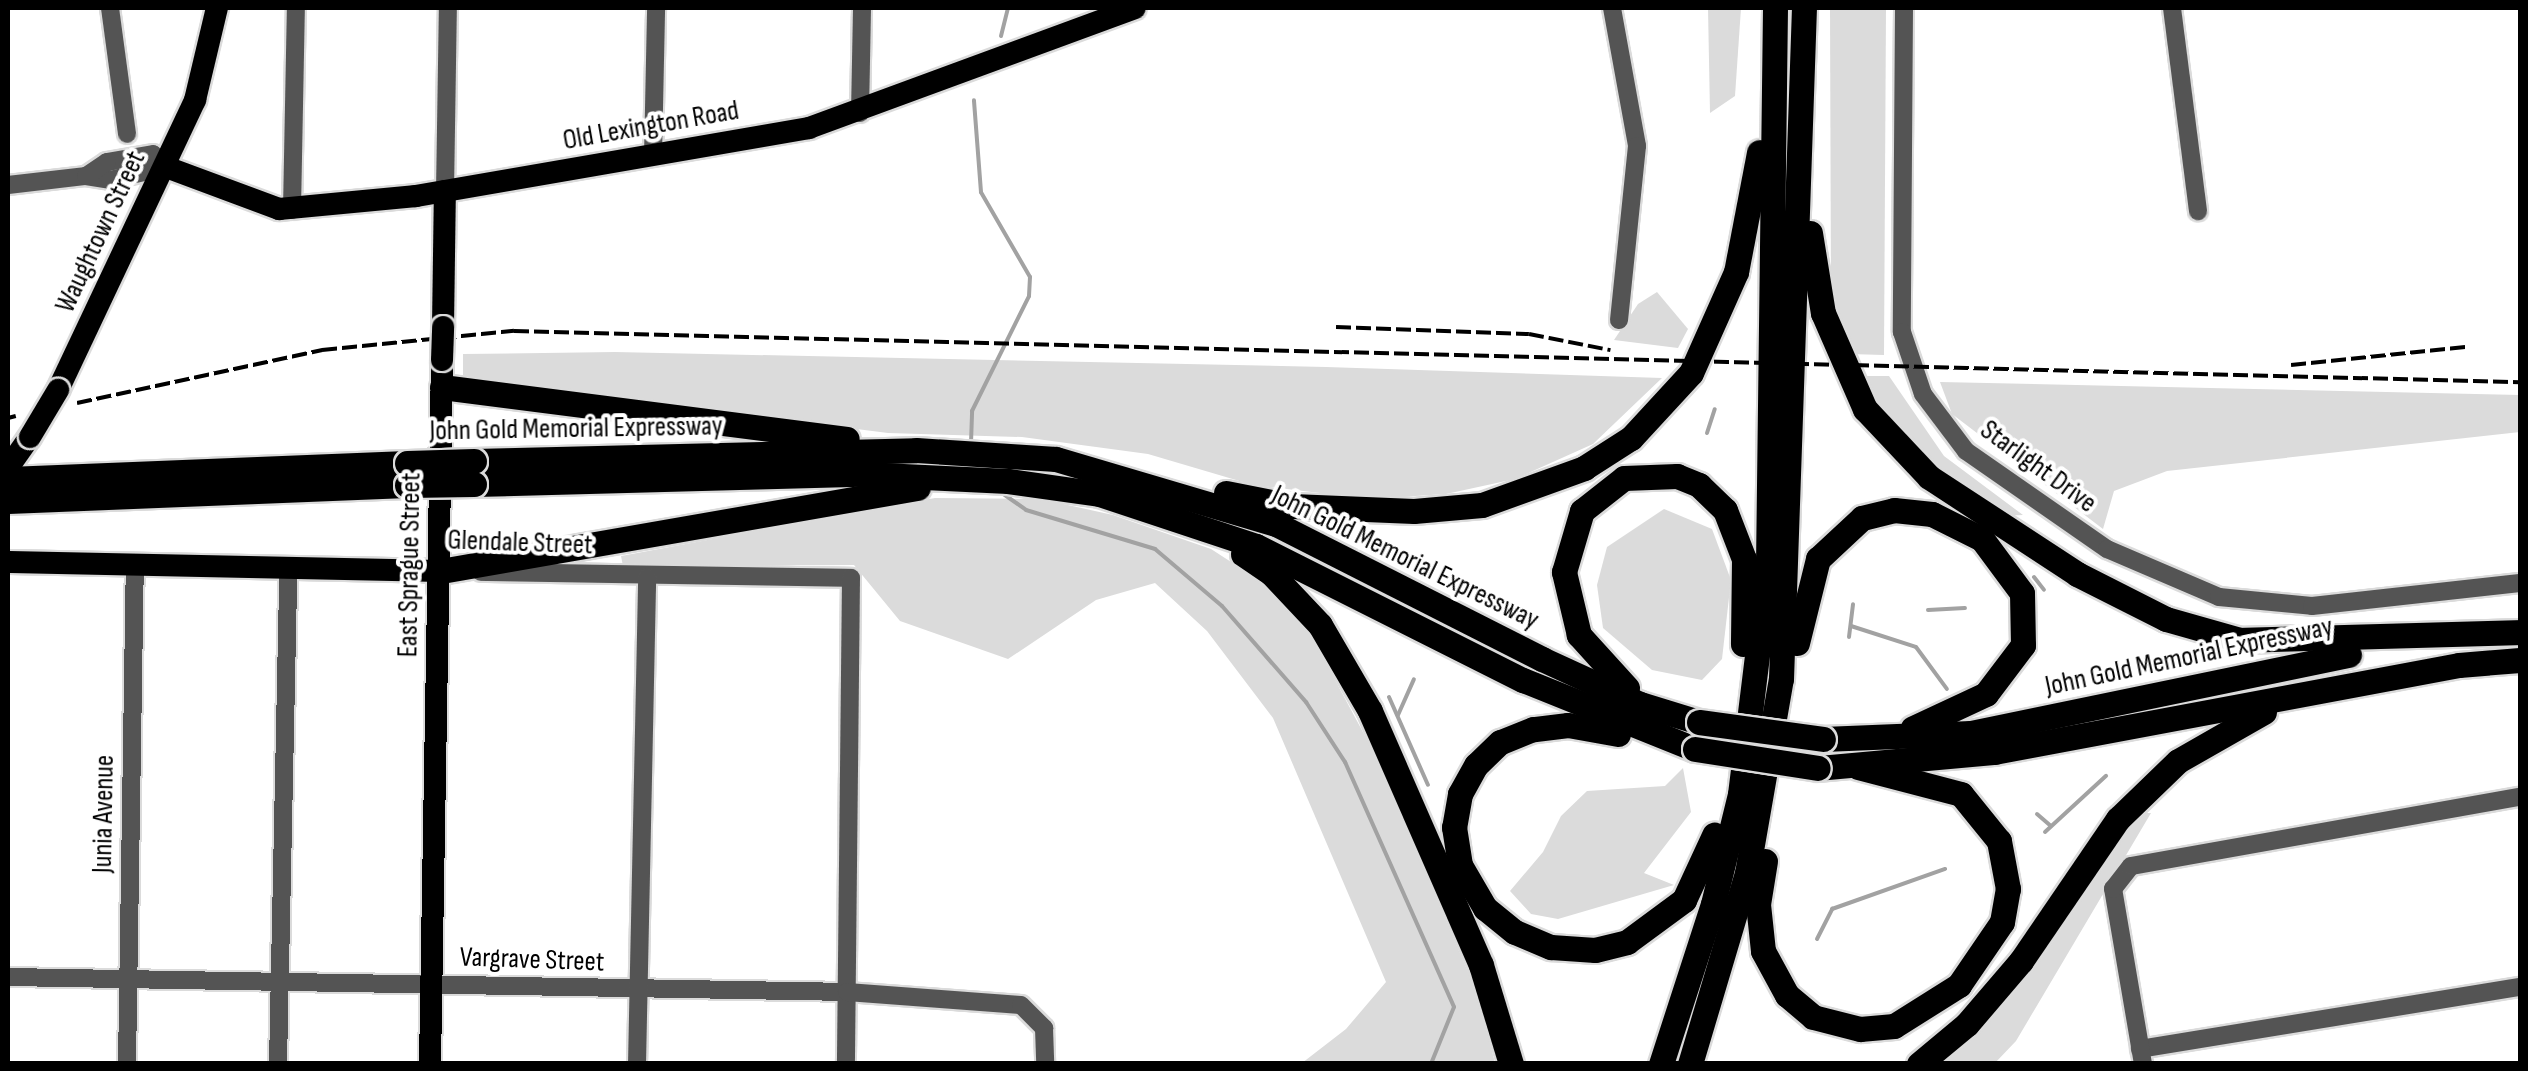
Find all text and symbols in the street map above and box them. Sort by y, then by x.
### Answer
street label: Old Lexington Road [560,94,742,158]
street label: Waughtown Street [49,146,153,318]
street label: John Gold Memorial Expressway [429,410,723,448]
street label: Starlight Drive [1973,414,2103,520]
street label: East Sprague Street [392,472,428,658]
street label: John Gold Memorial Expressway [1266,479,1544,637]
street label: Glendale Street [447,524,593,562]
street label: John Gold Memorial Expressway [2042,610,2336,704]
street label: Junia Avenue [86,755,122,873]
street label: Vargrave Street [459,941,605,979]

